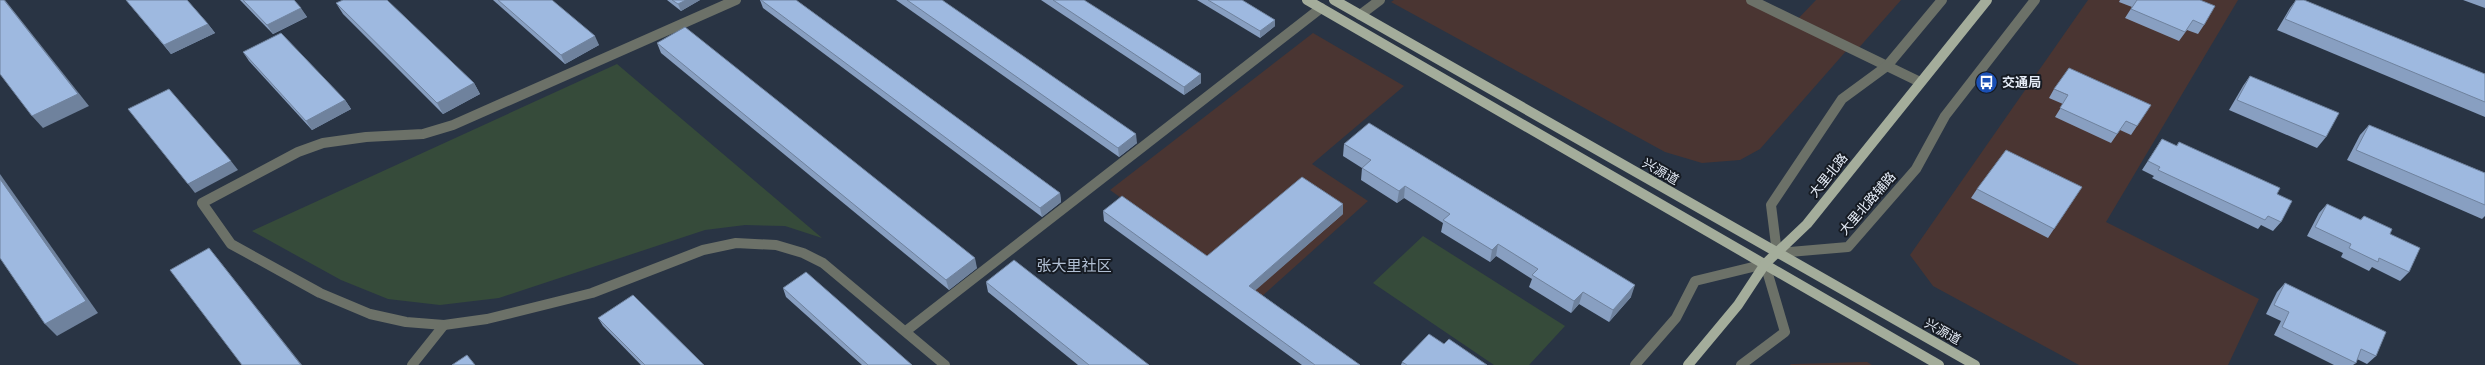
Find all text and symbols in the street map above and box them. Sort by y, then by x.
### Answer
bus stop icon: 交通局 [1974,69,2000,95]
place label: 交通局 [2002,74,2041,92]
street label: 大里北路 [1805,150,1852,202]
street label: 兴源道 [1639,154,1682,189]
street label: 大里北路辅路 [1835,168,1900,239]
district label: 张大里社区 [1036,256,1112,277]
street label: 兴源道 [1921,315,1964,349]

